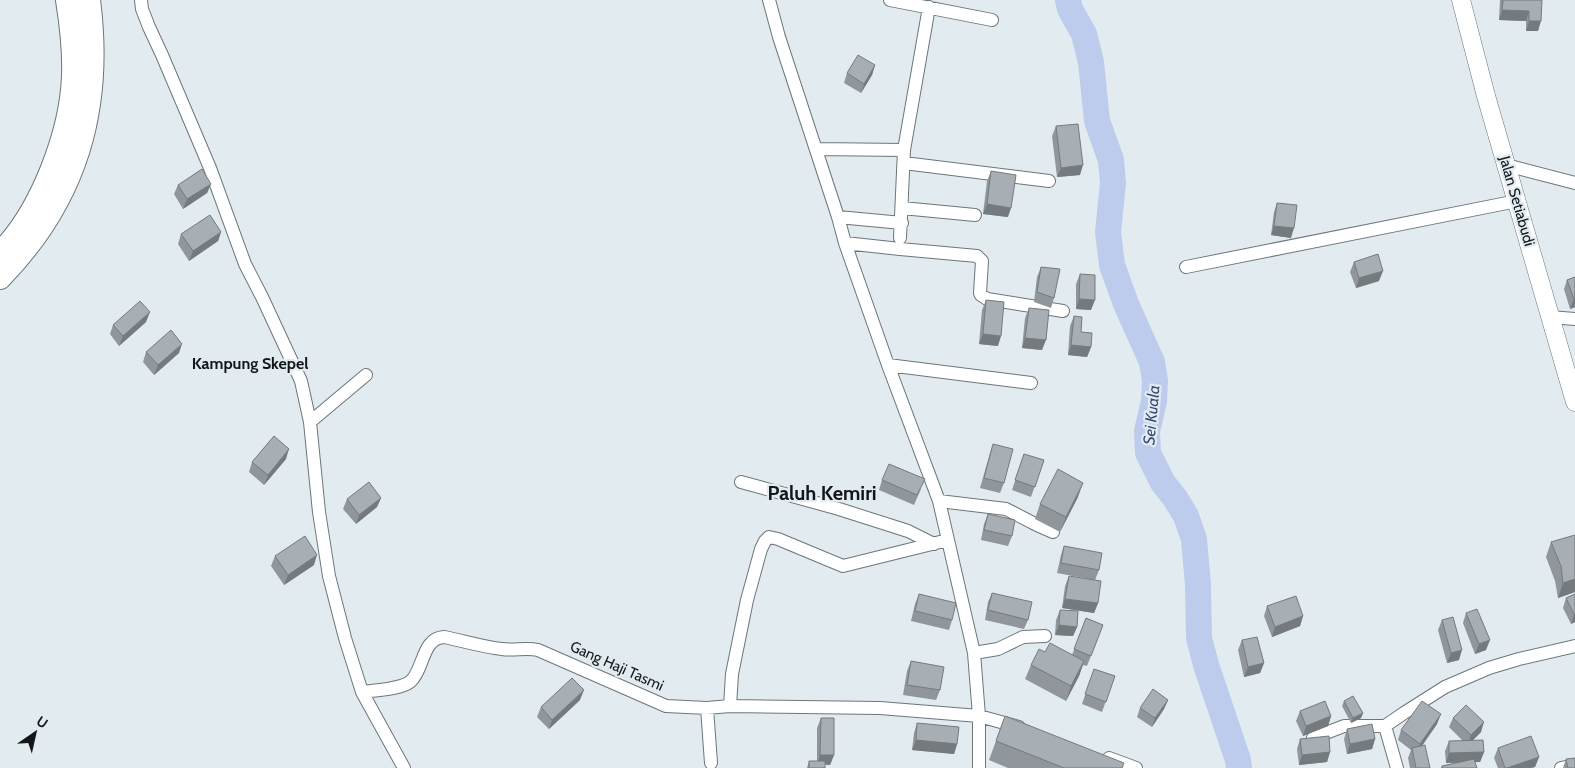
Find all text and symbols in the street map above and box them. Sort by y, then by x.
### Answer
street label: Jalan Setiabudi [1495,153,1538,248]
district label: Kampung Skepel [192,354,308,373]
water label: Sei Kuala [1139,384,1164,446]
district label: Paluh Kemiri [767,481,877,505]
street label: Gang Haji Tasmi [567,637,667,695]
north arrow [10,708,60,758]
text: U [33,712,51,732]

